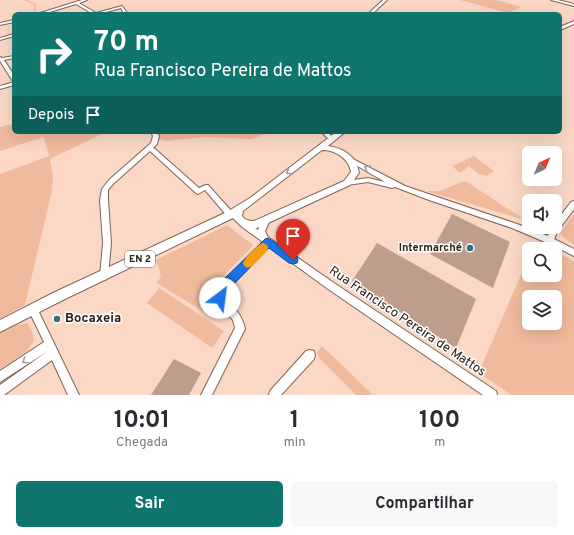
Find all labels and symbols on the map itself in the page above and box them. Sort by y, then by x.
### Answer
north arrow [522,146,562,186]
one-way arrow [364,166,371,173]
one-way arrow [287,167,294,174]
pin [276,219,310,260]
place label: Intermarché [399,241,462,255]
marker: Intermarché [465,243,475,253]
road number: EN 2 [125,251,155,267]
street label: Rua Francisco Pereira de Mattos [325,263,489,381]
position arrow [199,277,241,319]
place label: Bocaxeia [65,311,121,327]
marker: Bocaxeia [52,314,62,324]
one-way arrow [22,356,29,363]

